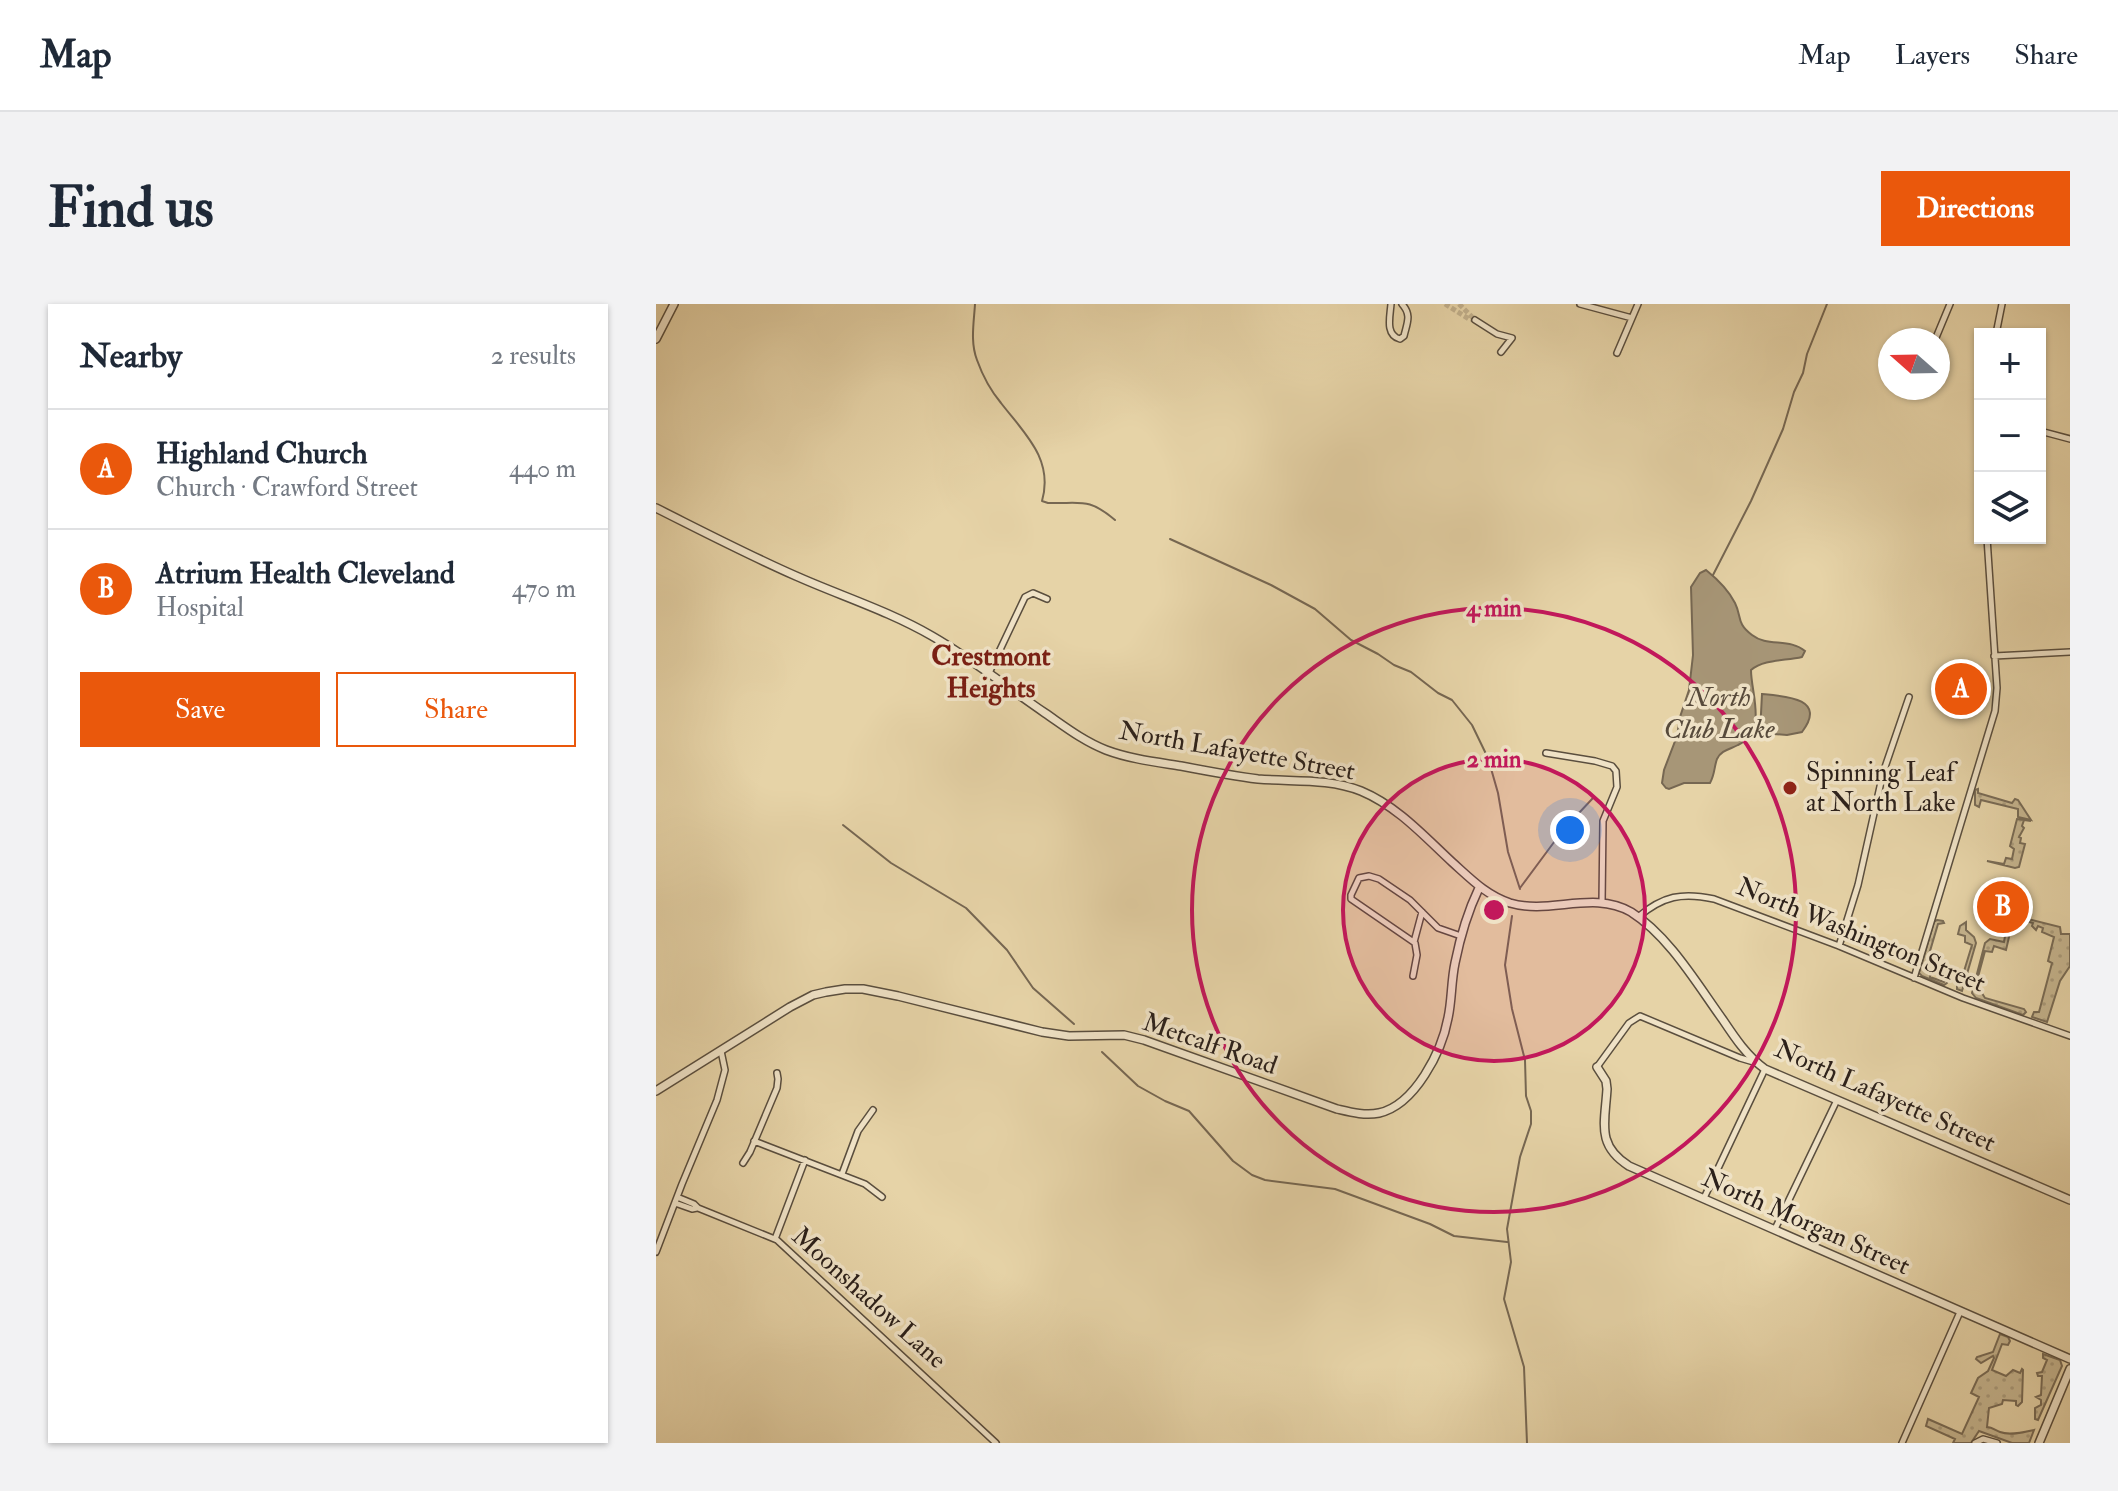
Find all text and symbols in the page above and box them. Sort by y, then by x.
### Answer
text: Map [40,31,111,79]
text: Map [1798,38,1851,73]
text: Layers [1895,38,1970,73]
text: Share [2014,38,2078,73]
button: Directions [1881,171,2070,246]
text: Find us [48,173,214,244]
north arrow [1878,328,1950,400]
map controls [1974,328,2046,544]
button: + [1974,328,2046,400]
text: Nearby [80,335,182,378]
text: 2 results [491,340,576,372]
button: − [1974,400,2046,472]
text: Highland Church [156,435,367,472]
text: A [98,453,114,485]
text: 440 m [509,453,576,485]
text: Church · Crawford Street [156,472,418,504]
button: layers [1974,472,2046,544]
text: Atrium Health Cleveland [156,555,455,592]
text: B [97,573,115,605]
text: 470 m [512,573,576,605]
text: Hospital [156,592,244,624]
text: 4 min [1465,593,1522,624]
district label: Crestmont Heights [931,639,1051,706]
pin: A [1935,659,1987,719]
button: Save [80,672,320,747]
button: Share [336,672,576,747]
water label: North Club Lake [1663,680,1775,747]
street label: North Lafayette Street [1117,715,1357,787]
text: 2 min [1467,744,1522,775]
place label: Spinning Leaf at North Lake [1806,757,1958,819]
marker: Spinning Leaf at North Lake [1781,779,1799,797]
your location [1550,810,1590,850]
street label: North Washington Street [1732,870,1990,1000]
pin: B [1977,877,2029,937]
centre of rings [1480,896,1508,924]
street label: Metcalf Road [1139,1006,1282,1082]
street label: North Lafayette Street [1769,1033,2001,1159]
street label: North Morgan Street [1697,1162,1915,1282]
street label: Moonshadow Lane [785,1220,953,1376]

